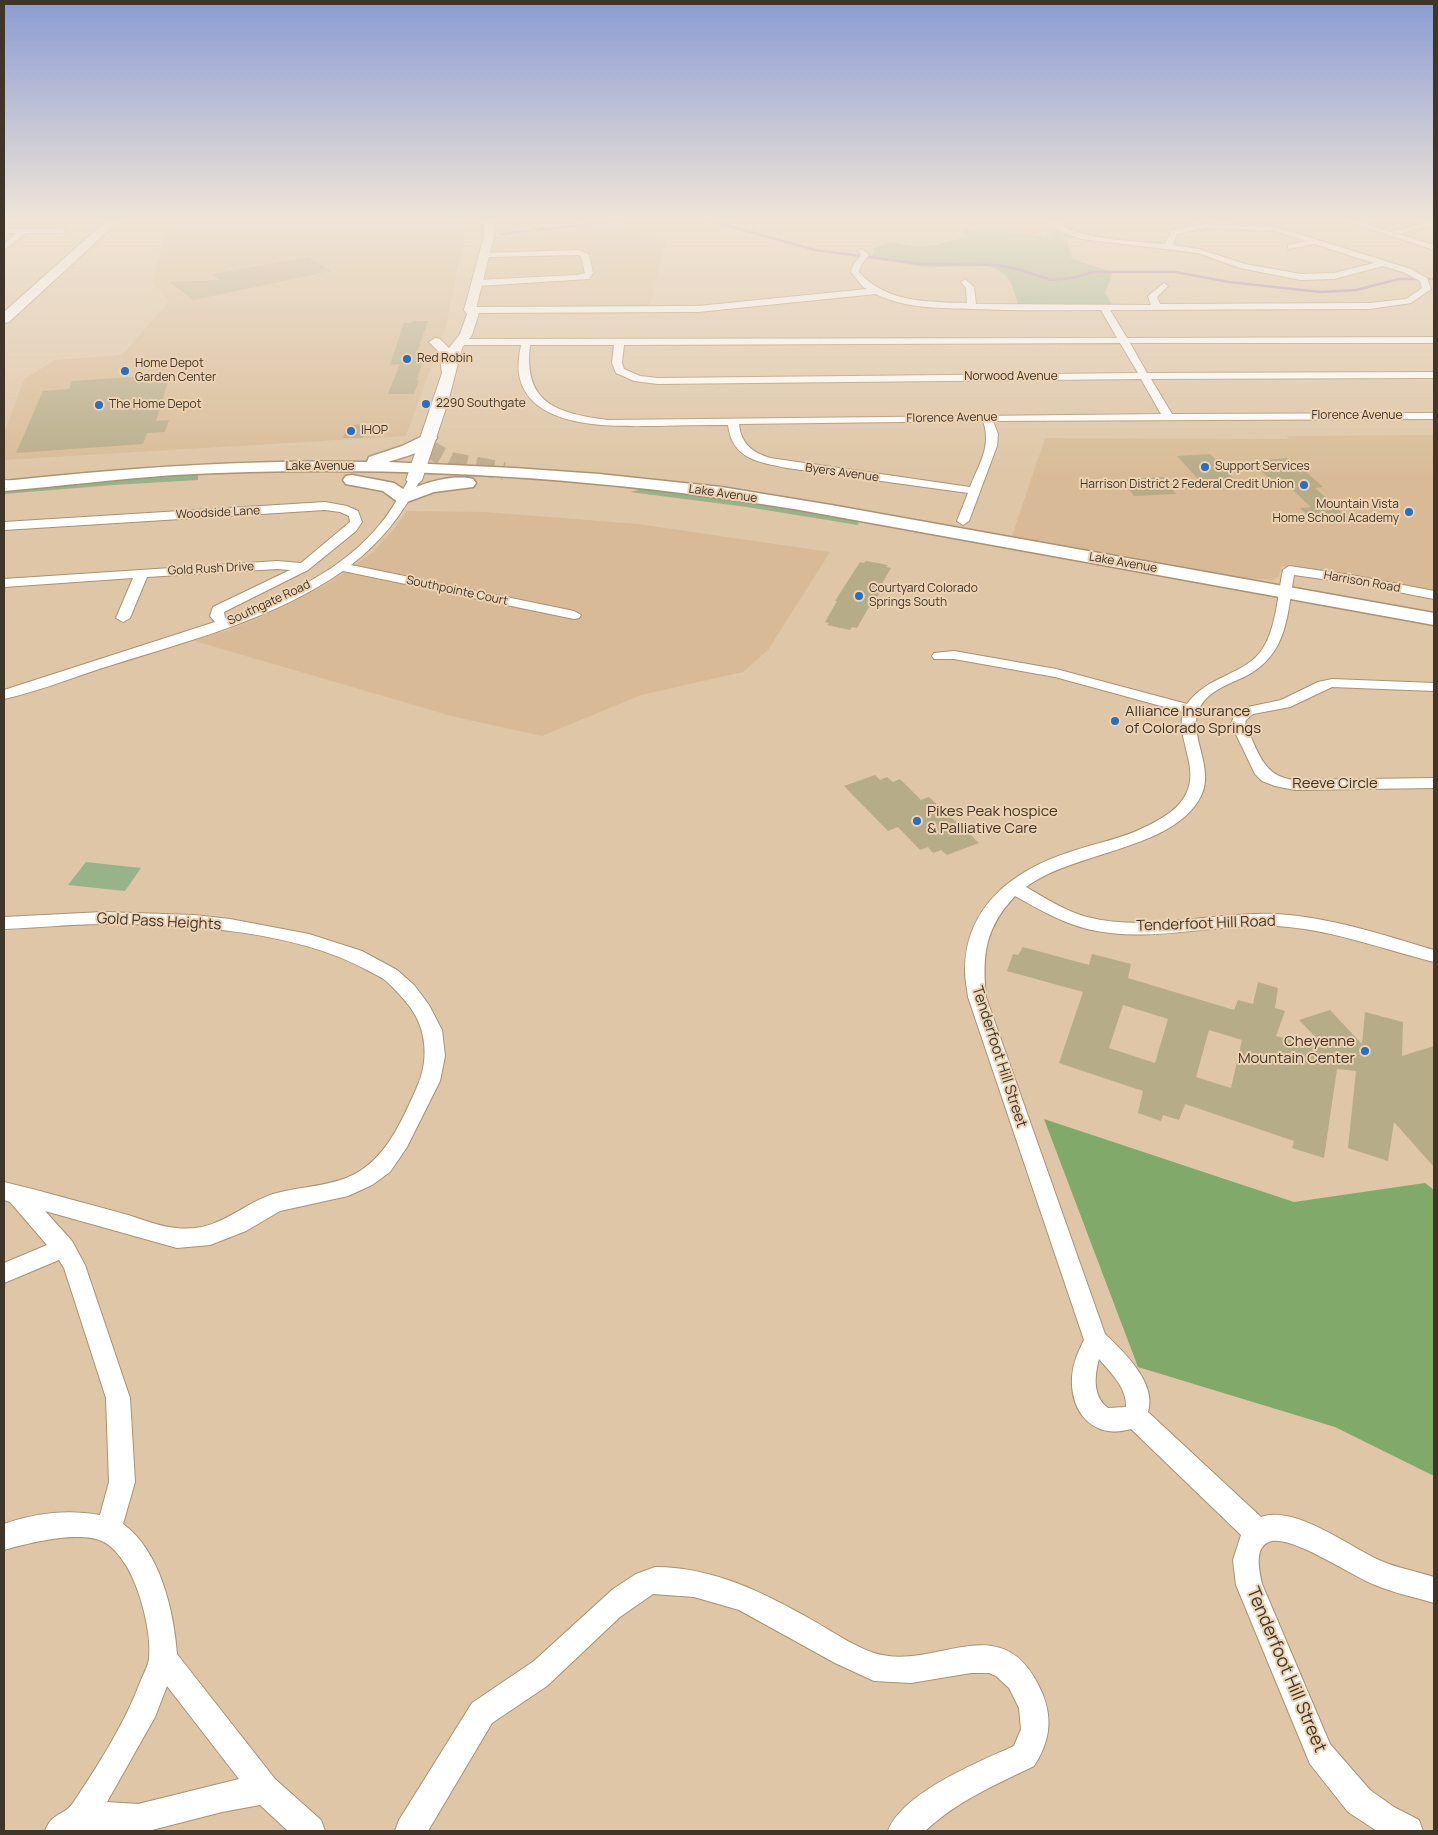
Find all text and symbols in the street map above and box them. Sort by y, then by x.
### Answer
place label: Red Robin [417,352,473,366]
marker: Red Robin [401,353,413,365]
place label: Home Depot Garden Center [135,357,216,385]
marker: Home Depot Garden Center [119,365,131,377]
street label: Norwood Avenue [964,370,1058,384]
place label: 2290 Southgate [436,397,526,411]
place label: The Home Depot [109,398,201,412]
marker: 2290 Southgate [420,398,432,410]
marker: The Home Depot [93,399,105,411]
street label: Florence Avenue [1311,409,1403,423]
street label: Florence Avenue [906,410,998,426]
place label: IHOP [361,424,388,438]
marker: IHOP [345,425,357,437]
street label: Lake Avenue [285,460,355,474]
place label: Support Services [1215,460,1310,474]
street label: Byers Avenue [804,461,880,485]
marker: Support Services [1199,461,1211,473]
place label: Harrison District 2 Federal Credit Union [1080,478,1294,492]
marker: Harrison District 2 Federal Credit Union [1298,479,1310,491]
street label: Lake Avenue [688,482,758,506]
place label: Mountain Vista Home School Academy [1272,498,1399,526]
street label: Woodside Lane [176,504,260,522]
marker: Mountain Vista Home School Academy [1403,506,1415,518]
street label: Lake Avenue [1088,550,1158,576]
street label: Gold Rush Drive [167,560,255,578]
street label: Harrison Road [1322,568,1402,596]
street label: Southpointe Court [405,573,509,609]
street label: Southgate Road [225,578,313,628]
place label: Courtyard Colorado Springs South [869,582,978,610]
marker: Courtyard Colorado Springs South [853,590,865,602]
place label: Alliance Insurance of Colorado Springs [1125,703,1261,738]
marker: Alliance Insurance of Colorado Springs [1109,715,1121,727]
street label: Reeve Circle [1292,775,1378,793]
place label: Pikes Peak hospice & Palliative Care [927,803,1058,838]
marker: Pikes Peak hospice & Palliative Care [911,815,923,827]
street label: Gold Pass Heights [96,910,222,934]
street label: Tenderfoot Hill Road [1136,913,1276,935]
street label: Tenderfoot Hill Street [968,984,1030,1130]
place label: Cheyenne Mountain Center [1238,1033,1355,1068]
marker: Cheyenne Mountain Center [1359,1045,1371,1057]
street label: Tenderfoot Hill Street [1241,1584,1331,1756]

